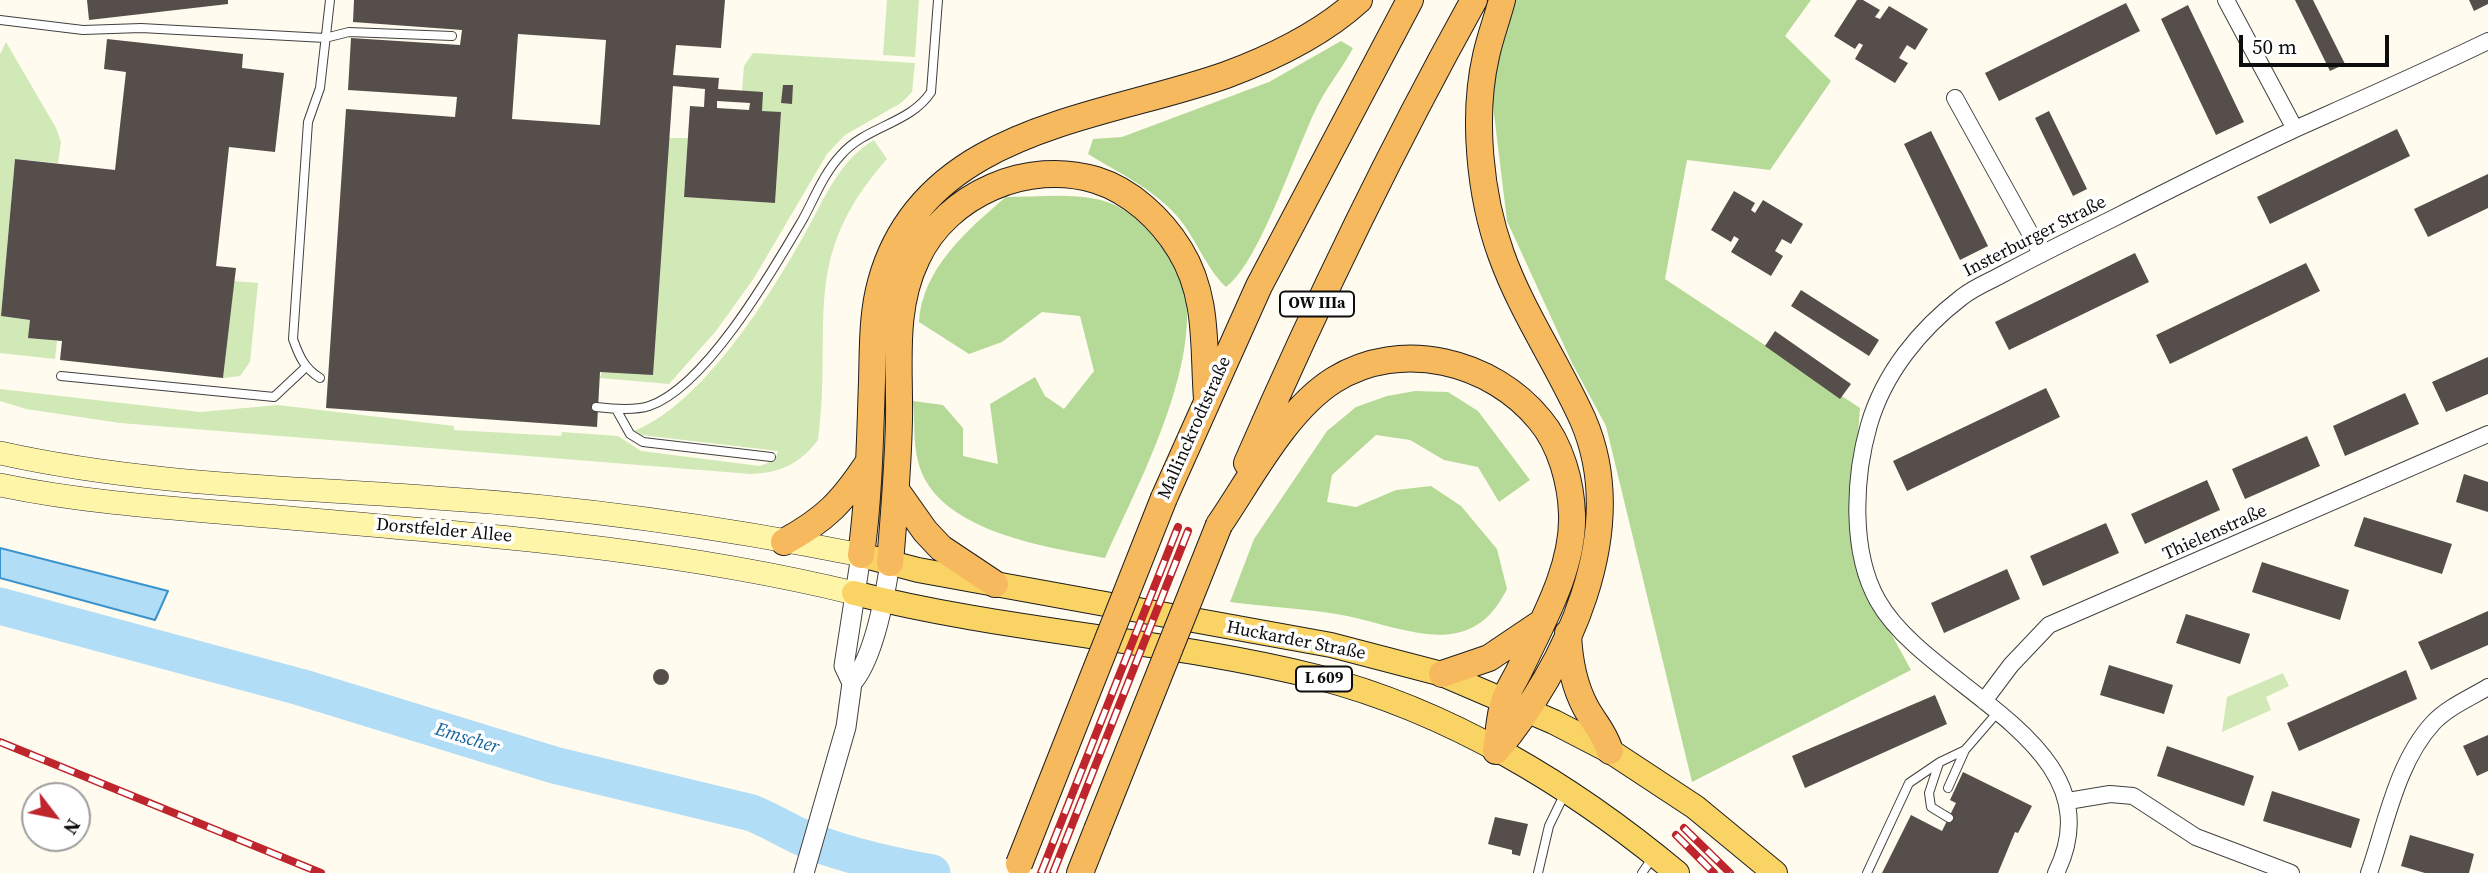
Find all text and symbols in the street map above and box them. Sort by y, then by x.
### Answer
scale bar [2243,21,2394,65]
text: 50 m [2252,32,2297,61]
street label: Insterburger Straße [1960,192,2110,282]
road number: OW IIIa [1280,292,1354,316]
street label: Mallinckrodtstraße [1154,353,1236,503]
street label: Thielenstraße [2160,500,2270,566]
street label: Dorstfelder Allee [375,514,513,548]
street label: Huckarder Straße [1224,617,1368,665]
road number: L 609 [1296,666,1352,692]
water label: Emscher [432,718,502,760]
north arrow [21,782,91,852]
text: N [57,814,87,840]

